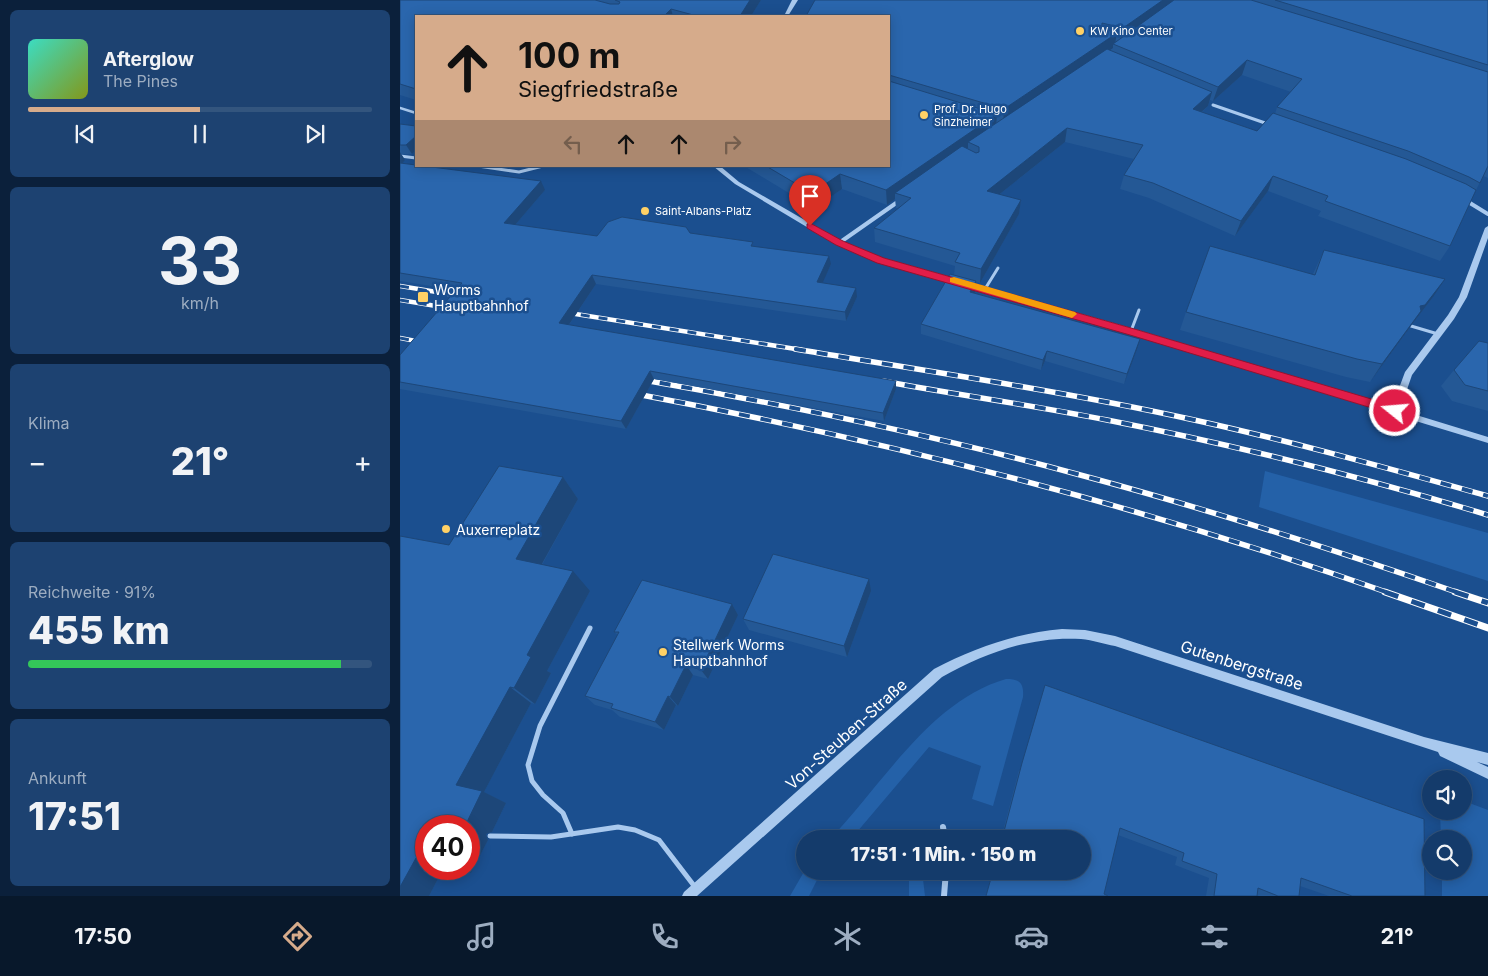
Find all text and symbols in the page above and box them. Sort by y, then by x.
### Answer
place label: KW Kino Center [1090,24,1173,38]
marker: KW Kino Center [1074,25,1086,37]
text: 100 m [518,34,621,76]
icon: ahead [435,35,500,100]
text: Afterglow [103,48,194,71]
text: The Pines [103,71,178,91]
text: Siegfriedstraße [518,76,678,102]
place label: Prof. Dr. Hugo Sinzheimer [934,102,1007,129]
marker: Prof. Dr. Hugo Sinzheimer [918,109,930,121]
icon: previous [71,120,99,148]
icon: pause [186,120,214,148]
icon: next [301,120,329,148]
icon: left [559,130,587,158]
icon: ahead [612,130,640,158]
icon: ahead [665,130,693,158]
icon: right [718,130,746,158]
pin [789,175,831,226]
icon: arrive [796,182,824,210]
place label: Saint-Albans-Platz [655,204,752,218]
marker: Saint-Albans-Platz [639,205,651,217]
text: 33 [158,221,242,300]
place label: Worms Hauptbahnhof [434,281,529,314]
marker: Worms Hauptbahnhof [416,290,430,304]
text: km/h [181,293,219,313]
position arrow [1368,384,1420,436]
text: Klima [28,413,70,433]
text: 21° [171,438,229,484]
text: − [28,445,47,479]
text: + [353,445,372,479]
place label: Auxerreplatz [456,521,540,538]
marker: Auxerreplatz [440,523,452,535]
text: Reichweite · 91% [28,582,156,602]
text: 455 km [28,607,170,653]
place label: Stellwerk Worms Hauptbahnhof [673,636,784,669]
street label: Gutenbergstraße [1178,636,1306,694]
marker: Stellwerk Worms Hauptbahnhof [657,646,669,658]
street label: Von-Steuben-Straße [781,674,911,794]
text: Ankunft [28,768,87,788]
map controls [1422,770,1472,880]
button: sound [1422,770,1472,820]
text: 17:51 [28,793,121,839]
speed limit sign: 40 [415,815,480,880]
button: search [1422,830,1472,880]
text: 17:51 · 1 Min. · 150 m [851,843,1036,866]
icon: directions [280,919,315,954]
icon: music [464,919,499,954]
icon: phone [647,919,682,954]
icon: climate [830,919,865,954]
icon: car [1014,919,1049,954]
icon: filters [1197,919,1232,954]
text: 17:50 [74,923,132,949]
text: 21° [1380,923,1414,949]

